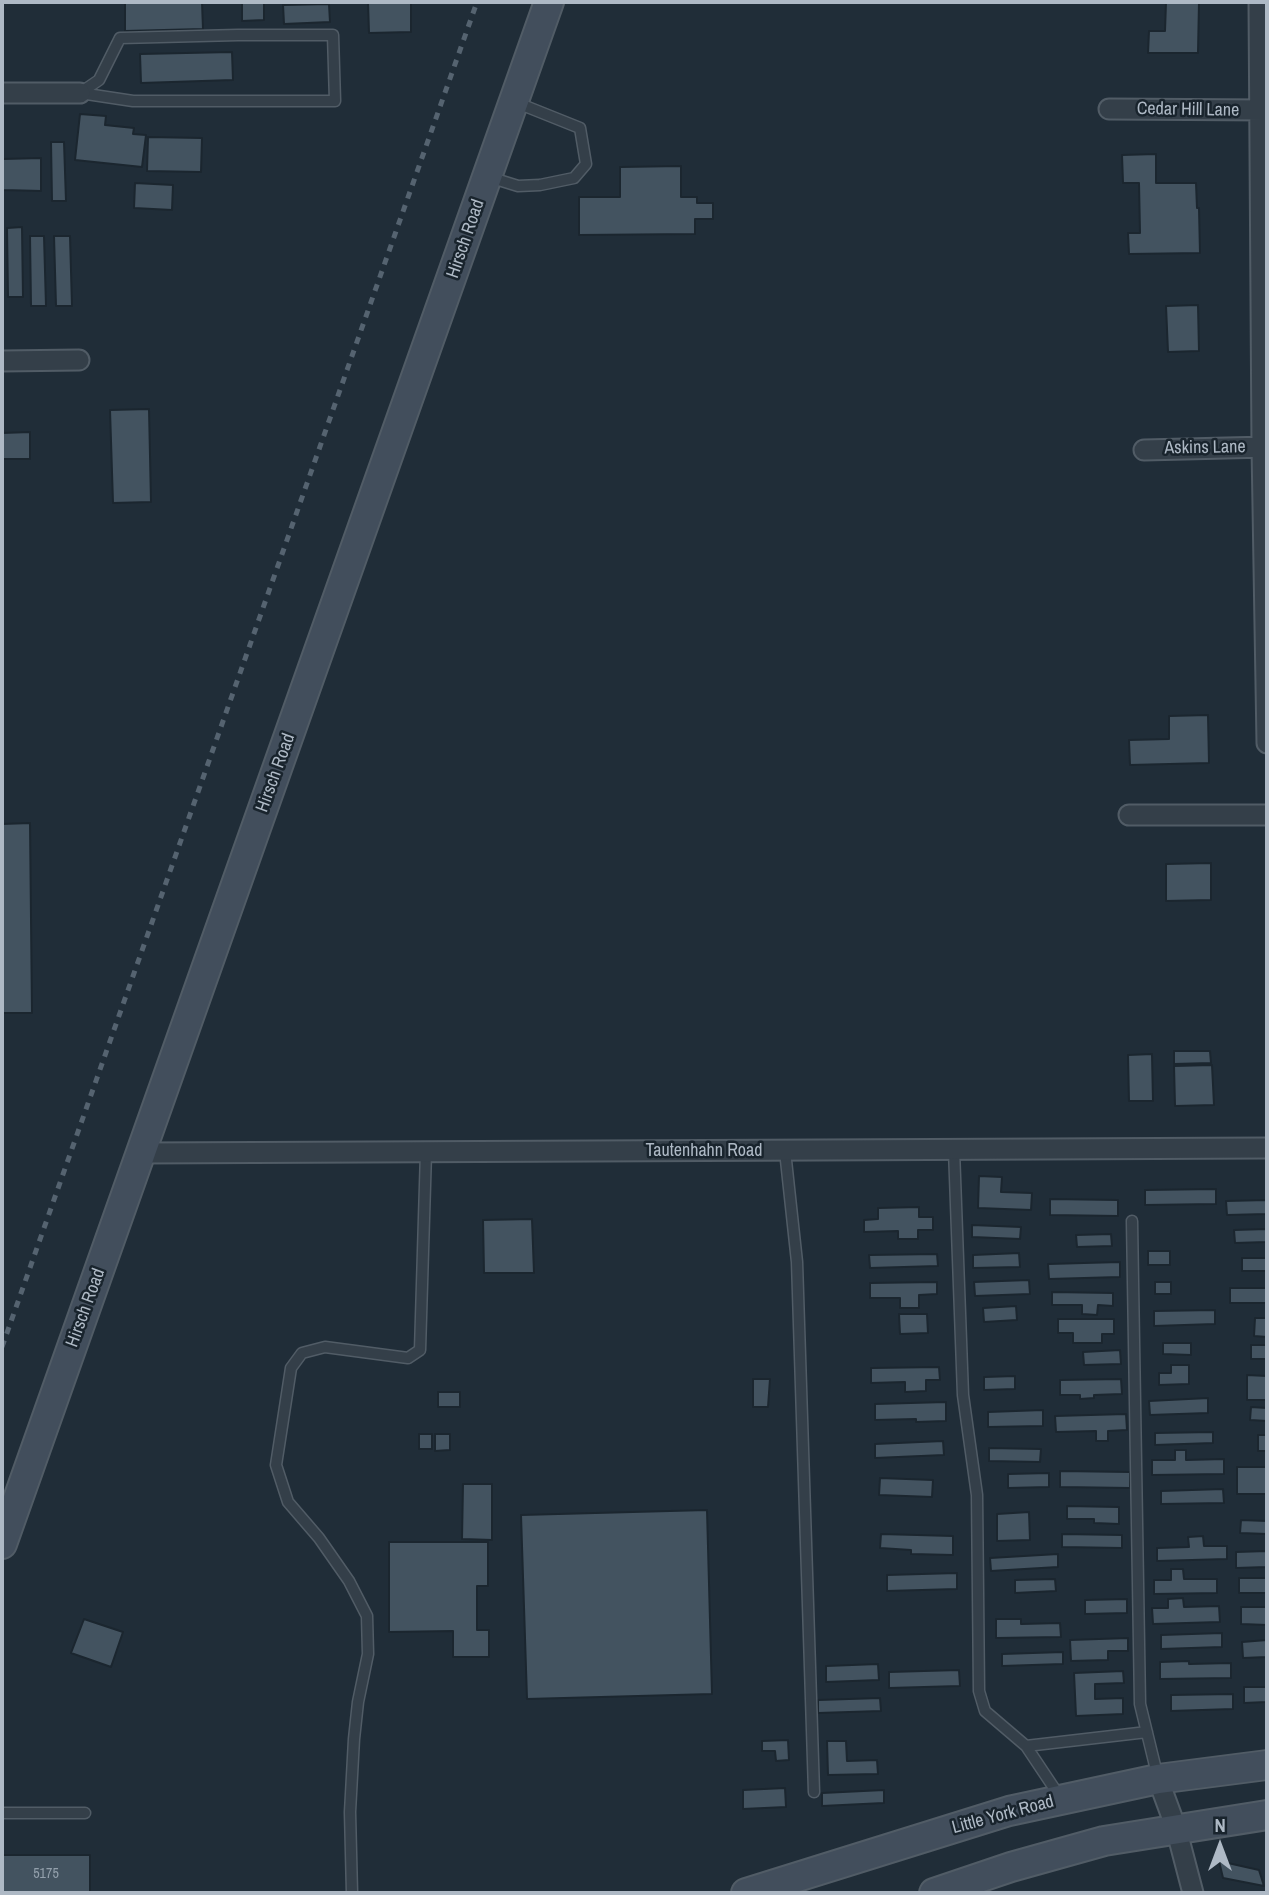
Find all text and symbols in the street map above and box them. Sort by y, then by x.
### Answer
street label: Cedar Hill Lane [1137,98,1239,122]
street label: Hirsch Road [442,197,490,281]
street label: Askins Lane [1164,436,1246,460]
street label: Hirsch Road [252,731,300,815]
street label: Tautenhahn Road [646,1140,762,1162]
street label: Hirsch Road [62,1266,110,1350]
street label: Little York Road [950,1791,1056,1839]
north arrow [1185,1811,1255,1881]
text: N [1214,1812,1226,1838]
house number: 5175 [33,1866,59,1882]

